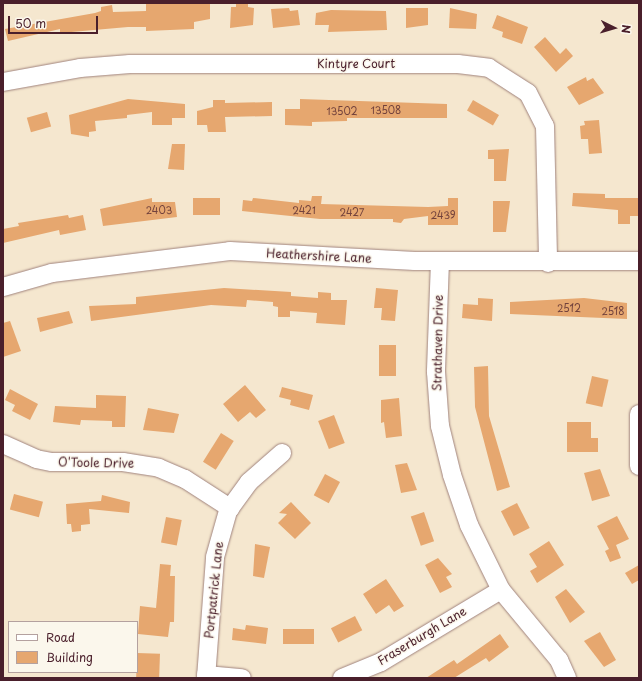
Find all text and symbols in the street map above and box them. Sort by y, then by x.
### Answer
scale bar [10,8,100,34]
north arrow [594,8,634,48]
text: 50 m [15,14,46,32]
text: N [618,24,635,34]
street label: Kintyre Court [317,57,395,71]
house number: 13508 [371,104,401,116]
house number: 13502 [326,105,358,117]
house number: 2403 [146,204,172,216]
house number: 2421 [292,204,316,216]
house number: 2427 [339,206,365,218]
house number: 2439 [430,209,456,221]
street label: Heathershire Lane [266,246,372,266]
street label: Strathaven Drive [430,294,446,392]
house number: 2512 [557,302,581,314]
house number: 2518 [601,305,625,317]
street label: O'Toole Drive [58,455,134,471]
street label: Portpatrick Lane [202,541,226,639]
street label: Fraserburgh Lane [375,604,469,668]
legend [8,621,138,673]
text: Road [46,628,75,646]
text: Building [46,648,93,666]

